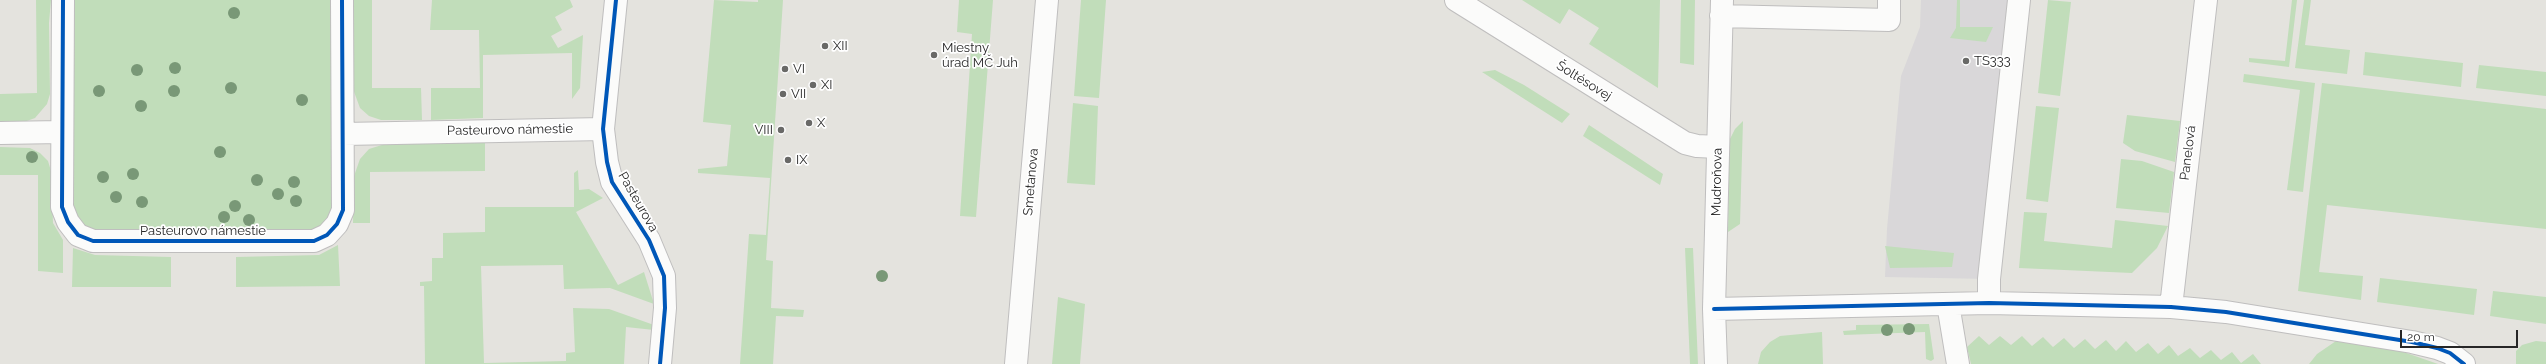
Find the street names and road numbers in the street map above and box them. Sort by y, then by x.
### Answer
street label: Šoltésovej [1554,58,1614,104]
street label: Pasteurovo námestie [447,121,573,139]
street label: Panelová [2177,125,2199,181]
street label: Smetanova [1020,148,1042,216]
street label: Mudroňova [1709,148,1725,216]
street label: Pasteurova [615,169,661,235]
street label: Pasteurovo námestie [140,223,266,239]

